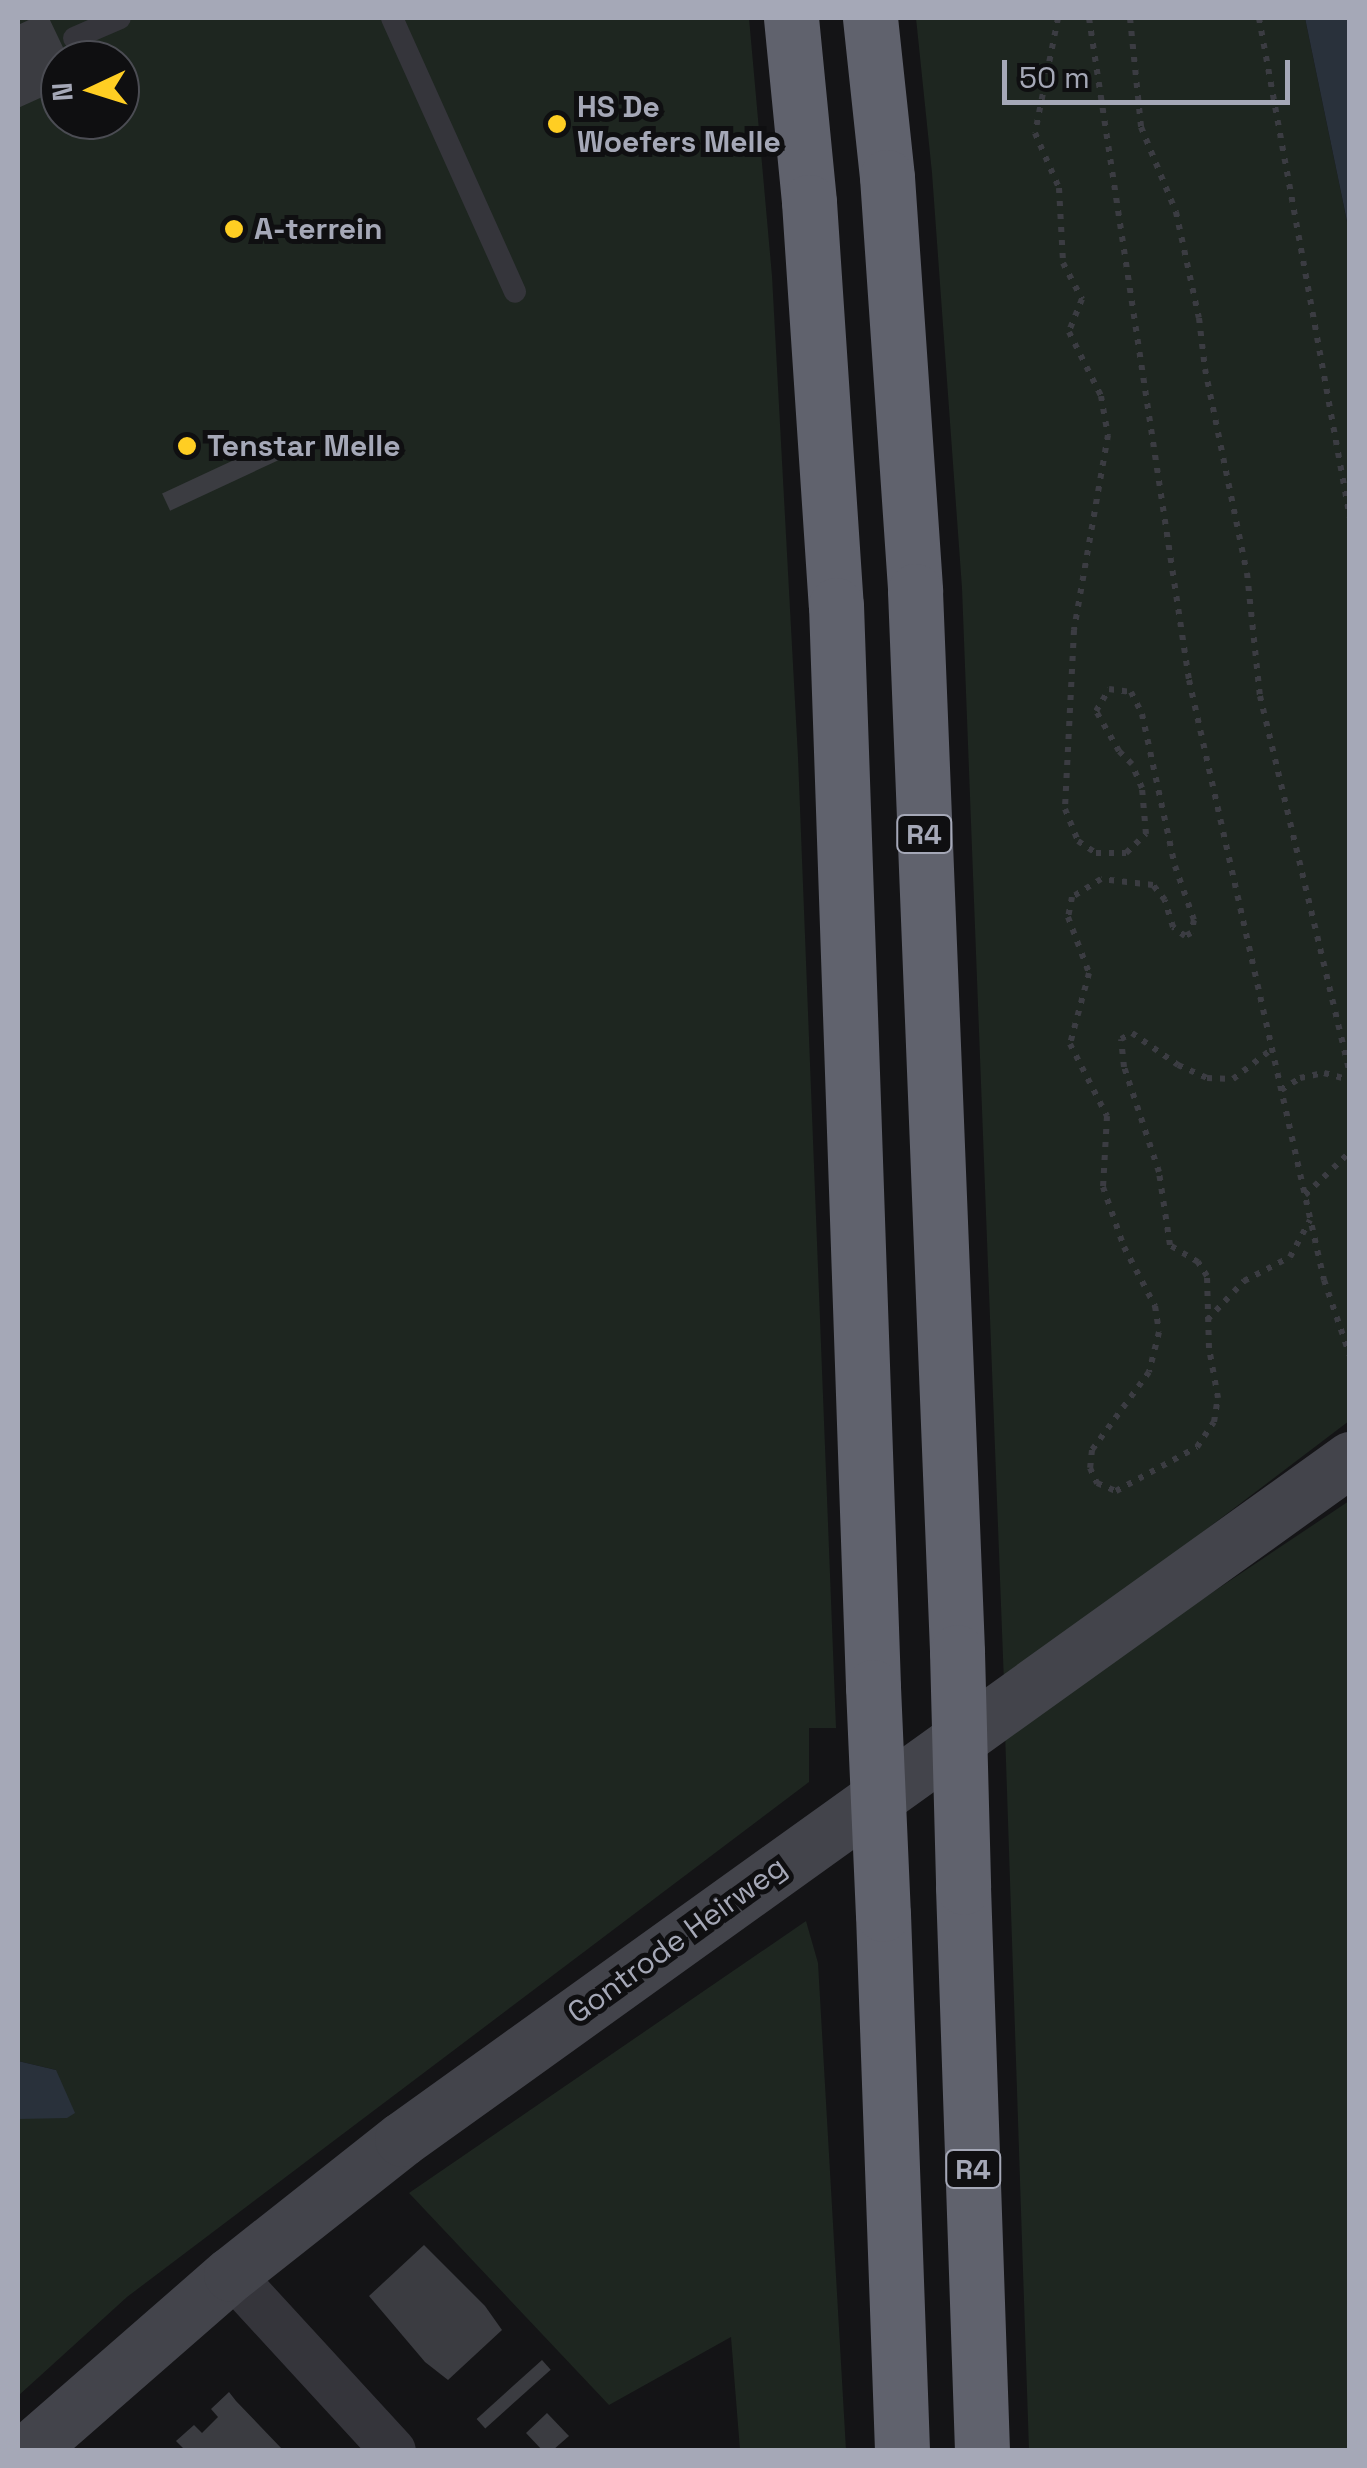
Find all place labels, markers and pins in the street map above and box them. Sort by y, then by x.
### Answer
place label: HS De Woefers Melle [577,89,781,160]
marker: HS De Woefers Melle [546,113,568,135]
place label: A-terrein [254,211,383,247]
marker: A-terrein [223,218,245,240]
place label: Tenstar Melle [207,428,401,464]
marker: Tenstar Melle [176,435,198,457]

